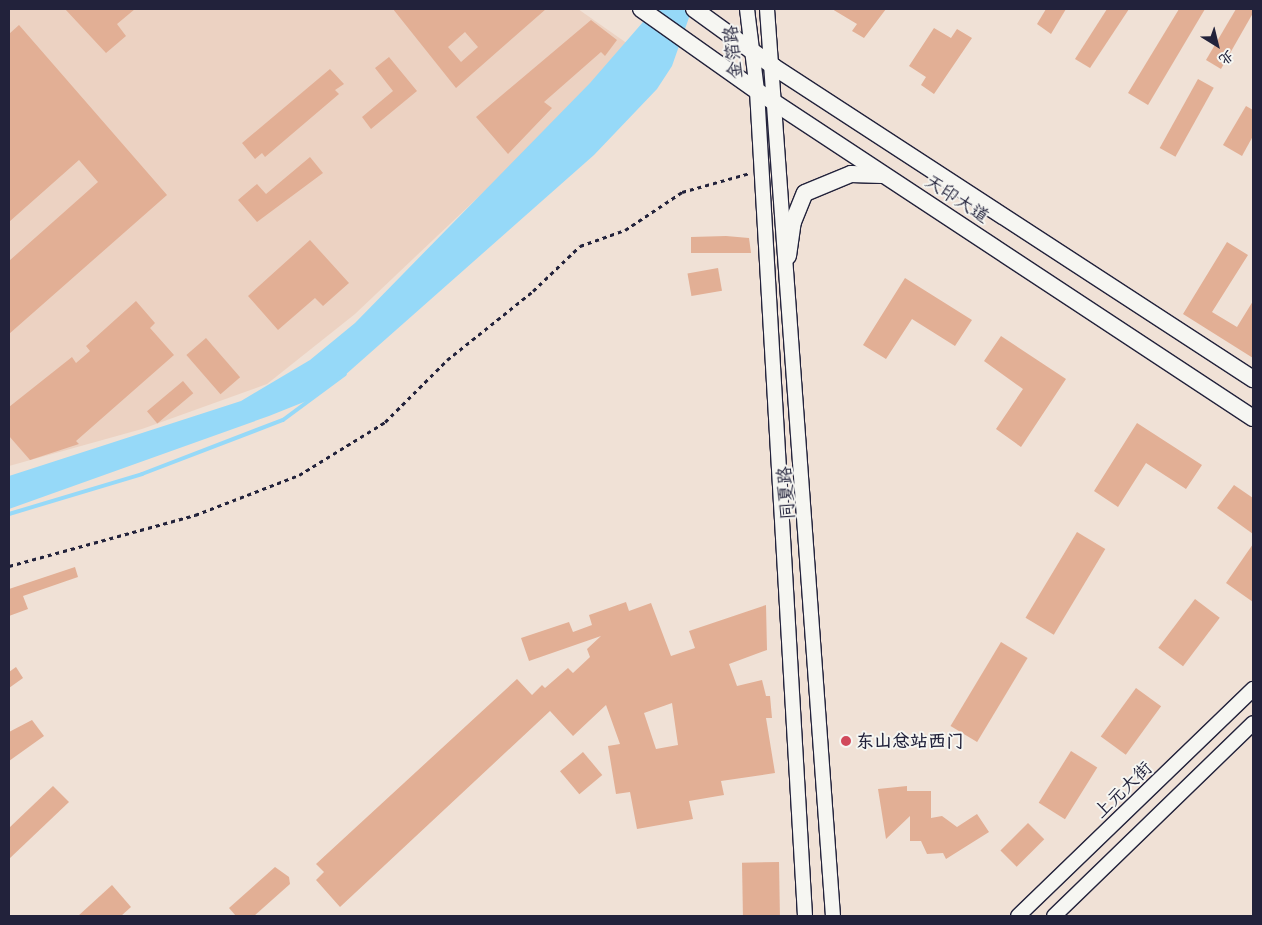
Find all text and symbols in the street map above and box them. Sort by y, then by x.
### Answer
north arrow [1192,20,1242,70]
street label: 金箔路 [719,24,747,80]
text: 北 [1215,47,1237,69]
street label: 天印大道 [921,170,993,228]
street label: 同夏路 [773,465,799,521]
place label: 东山总站西门 [856,730,964,752]
marker: 东山总站西门 [840,735,852,747]
street label: 上元大街 [1090,757,1156,823]

